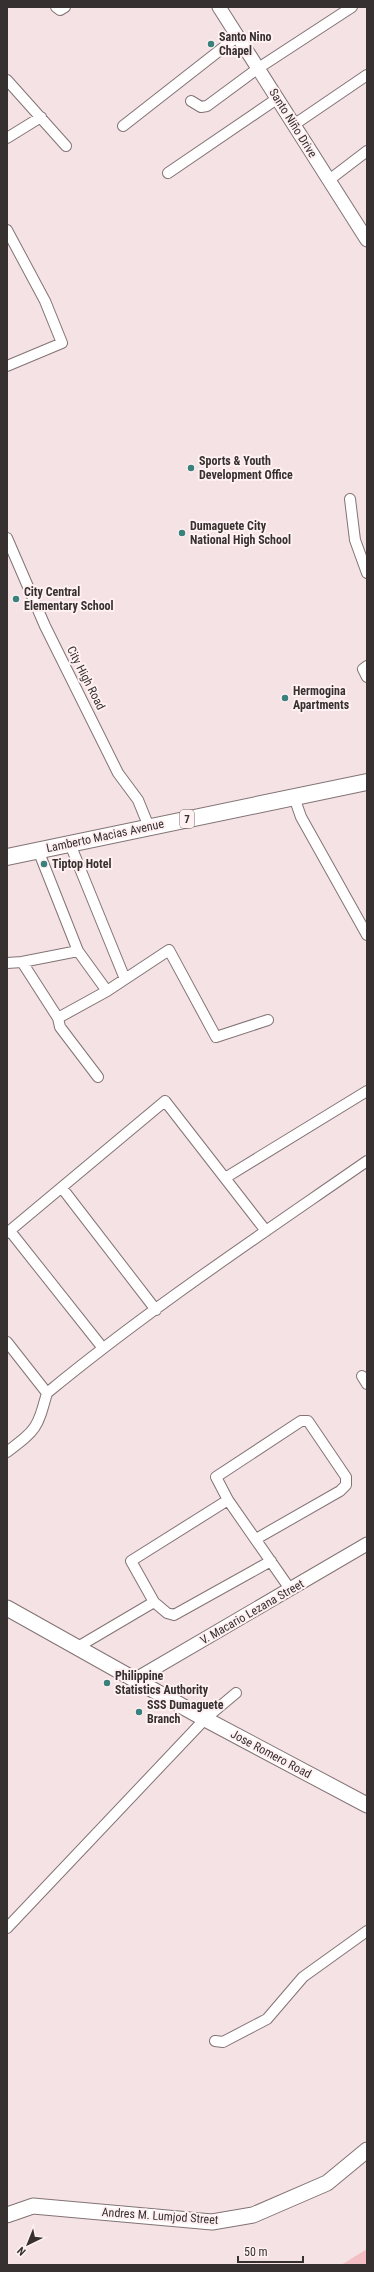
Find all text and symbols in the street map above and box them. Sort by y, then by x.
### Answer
place label: Santo Nino Chapel [219,30,272,58]
marker: Santo Nino Chapel [206,39,216,49]
street label: Santo Niño Drive [266,86,320,160]
place label: Sports & Youth Development Office [199,454,293,482]
marker: Sports & Youth Development Office [186,463,196,473]
place label: Dumaguete City National High School [190,519,291,547]
marker: Dumaguete City National High School [177,528,187,538]
place label: City Central Elementary School [24,585,114,613]
marker: City Central Elementary School [11,594,21,604]
street label: City High Road [64,644,108,712]
place label: Hermogina Apartments [293,684,350,712]
marker: Hermogina Apartments [280,693,290,703]
road number: 7 [180,810,194,828]
street label: Lamberto Macias Avenue [45,817,165,855]
place label: Tiptop Hotel [52,857,111,871]
marker: Tiptop Hotel [39,859,49,869]
street label: V. Macario Lezana Street [198,1576,307,1647]
place label: Philippine Statistics Authority [115,1669,209,1697]
marker: Philippine Statistics Authority [102,1678,112,1688]
place label: SSS Dumaguete Branch [147,1698,224,1726]
marker: SSS Dumaguete Branch [134,1707,144,1717]
street label: Jose Romero Road [228,1727,314,1781]
street label: Andres M. Lumjod Street [101,2205,219,2227]
north arrow [8,2224,48,2264]
scale bar [238,2238,303,2264]
text: N [14,2244,28,2258]
text: 50 m [244,2245,268,2259]

